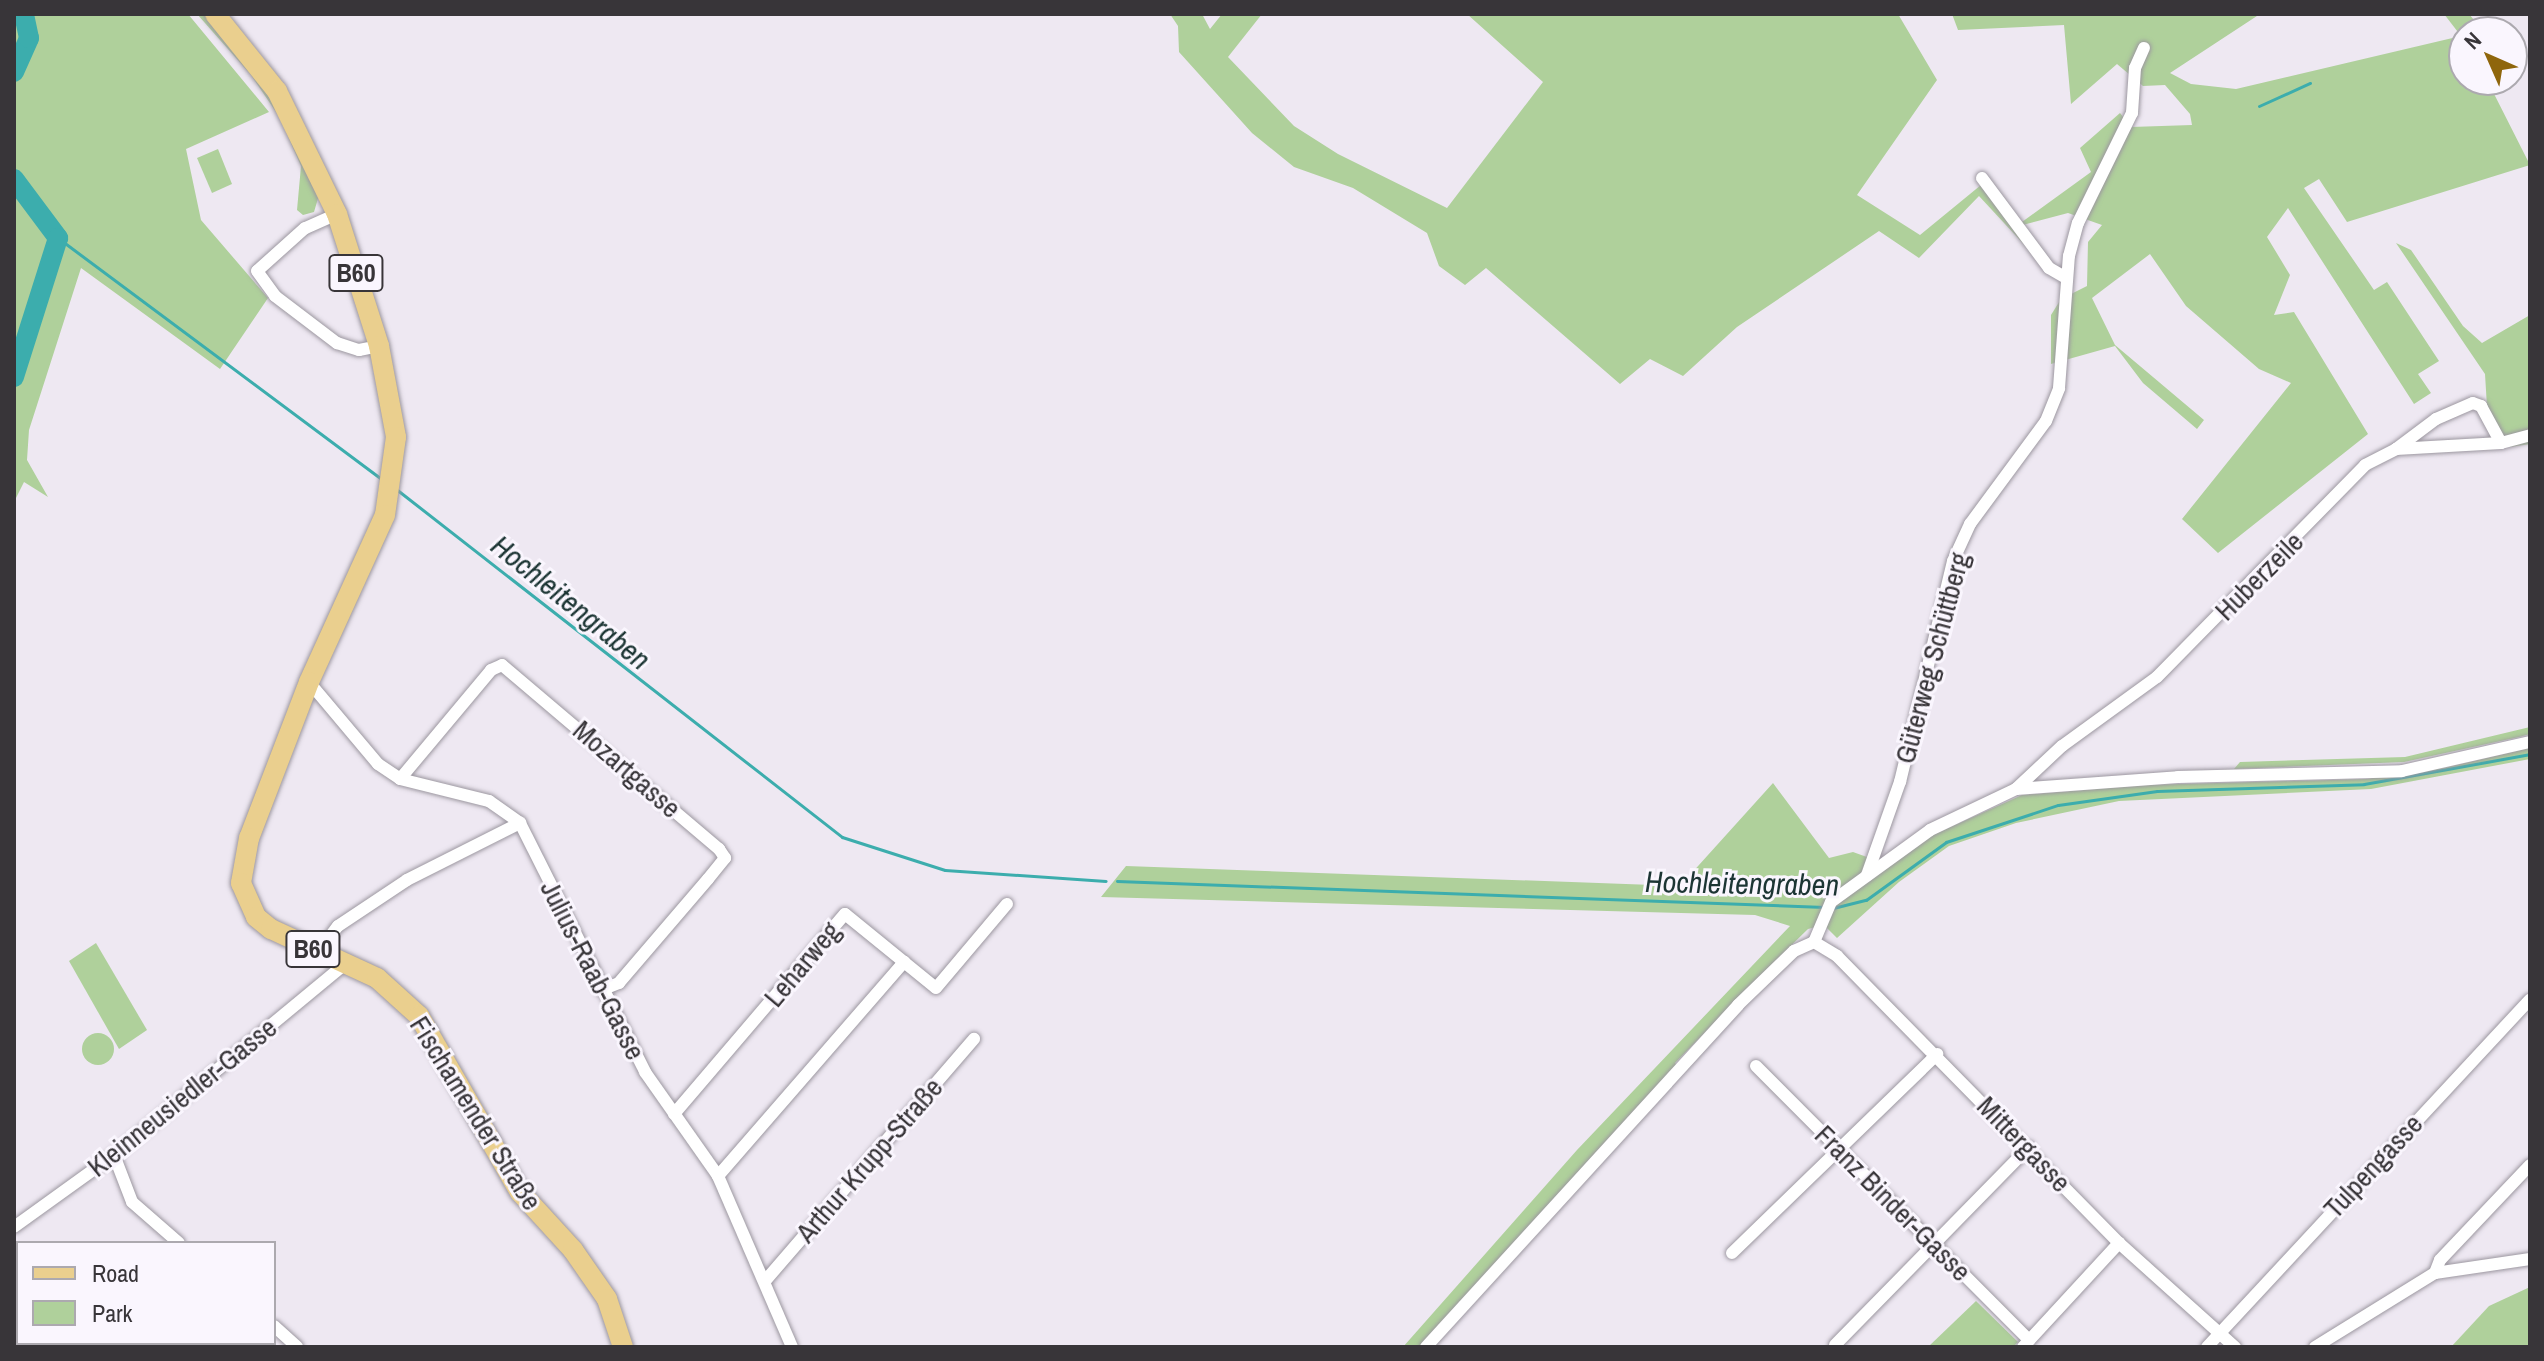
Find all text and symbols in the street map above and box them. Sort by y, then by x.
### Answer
north arrow [2448,16,2528,96]
text: N [2457,25,2488,56]
road number: B60 [328,251,384,295]
street label: Huberzeile [2208,525,2310,627]
water label: Hochleitengraben [484,527,658,677]
street label: Güterweg Schüttberg [1888,549,1976,767]
street label: Mozartgasse [566,713,688,825]
water label: Hochleitengraben [1645,863,1839,903]
street label: Julius-Raab-Gasse [533,875,653,1065]
street label: Leharweg [757,915,847,1013]
road number: B60 [285,927,341,971]
street label: Kleinneusiedler-Gasse [81,1010,283,1184]
street label: Fischamender Straße [403,1010,549,1216]
street label: Arthur Krupp-Straße [789,1071,949,1249]
street label: Mittergasse [1970,1089,2078,1199]
street label: Tulpengasse [2317,1107,2429,1225]
street label: Franz Binder-Gasse [1808,1118,1978,1288]
legend [16,1241,276,1345]
text: Road [92,1257,139,1289]
text: Park [92,1297,132,1329]

